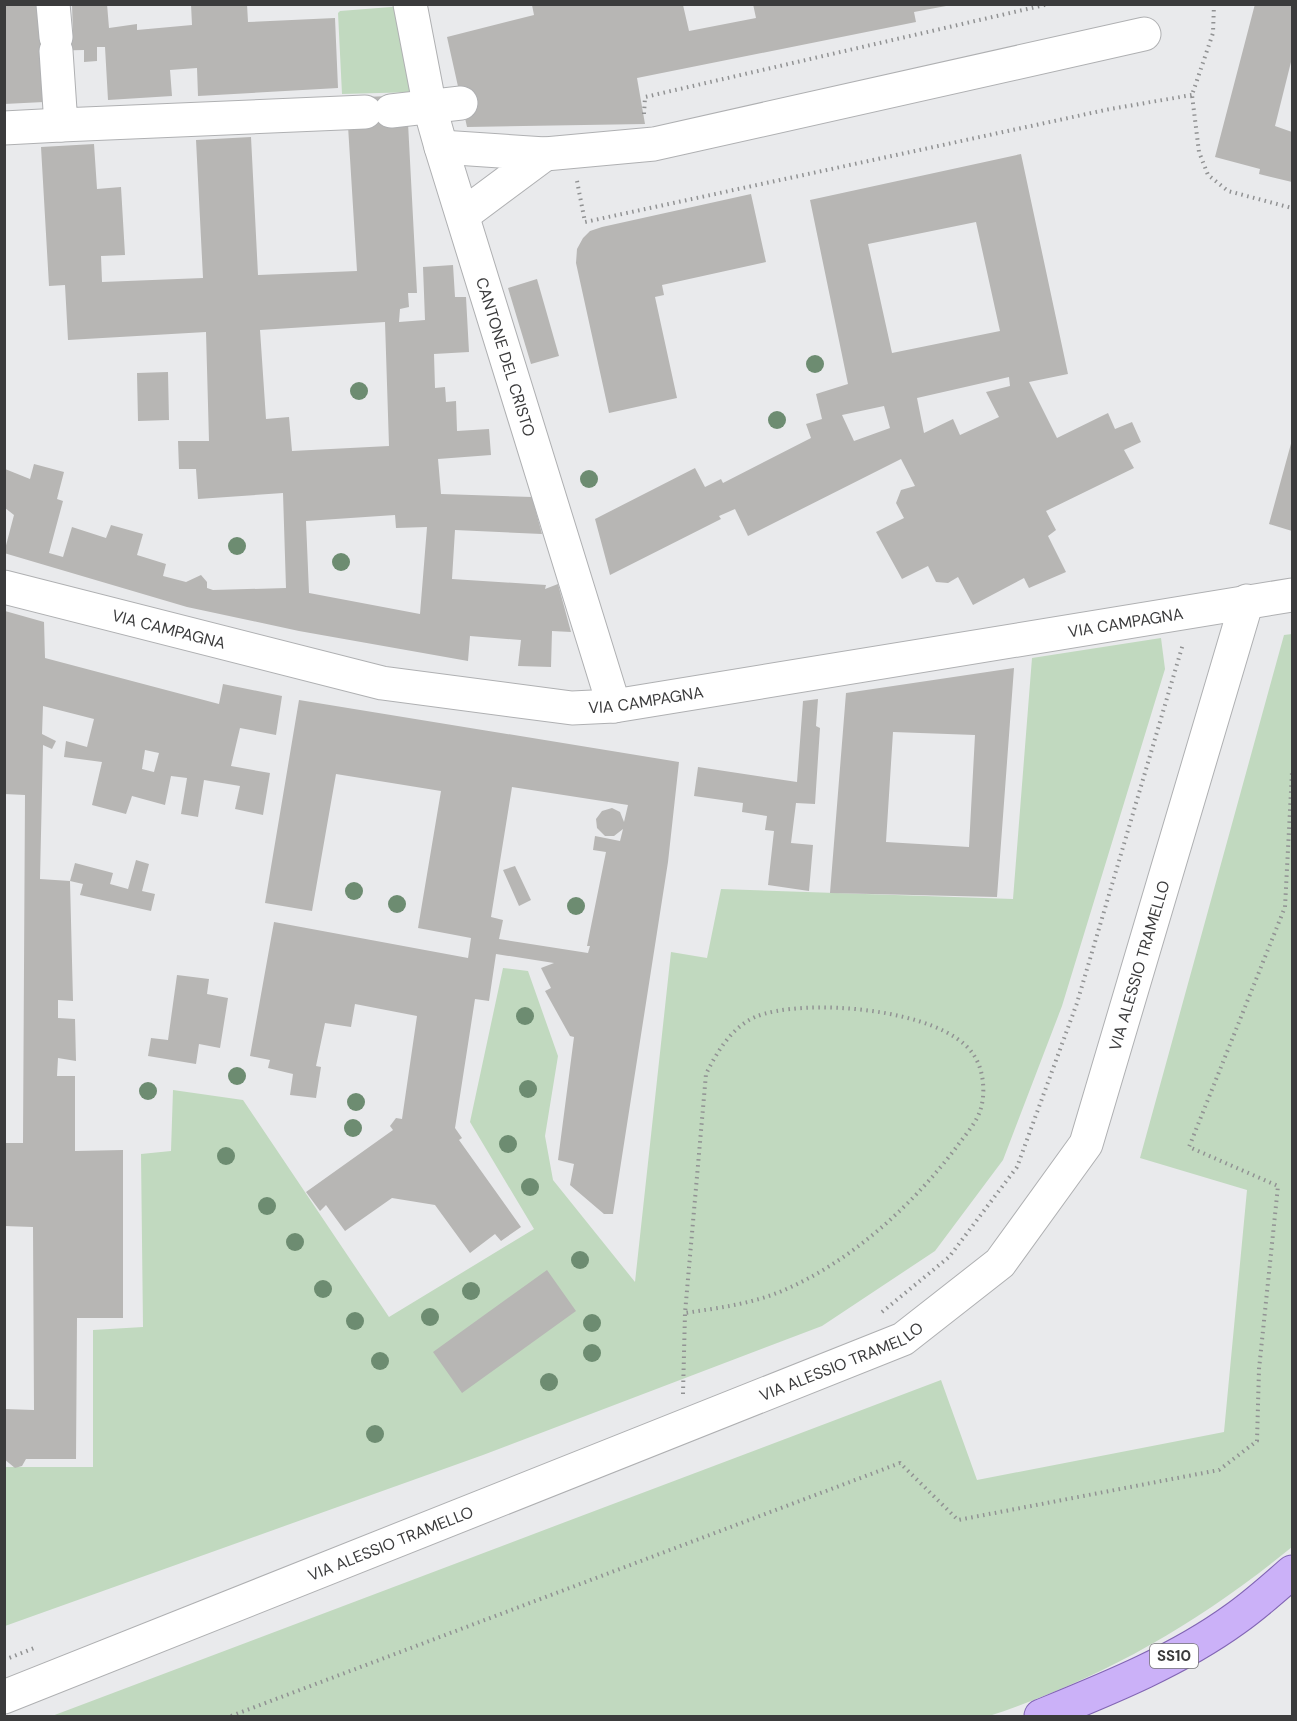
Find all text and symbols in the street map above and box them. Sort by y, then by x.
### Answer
street label: CANTONE DEL CRISTO [471,275,540,439]
street label: VIA CAMPAGNA [1066,603,1185,643]
street label: VIA CAMPAGNA [110,605,228,654]
street label: VIA CAMPAGNA [588,681,705,718]
street label: VIA ALESSIO TRAMELLO [1104,878,1175,1053]
street label: VIA ALESSIO TRAMELLO [756,1317,927,1406]
street label: VIA ALESSIO TRAMELLO [305,1501,476,1586]
road number: SS10 [1150,1644,1198,1668]

